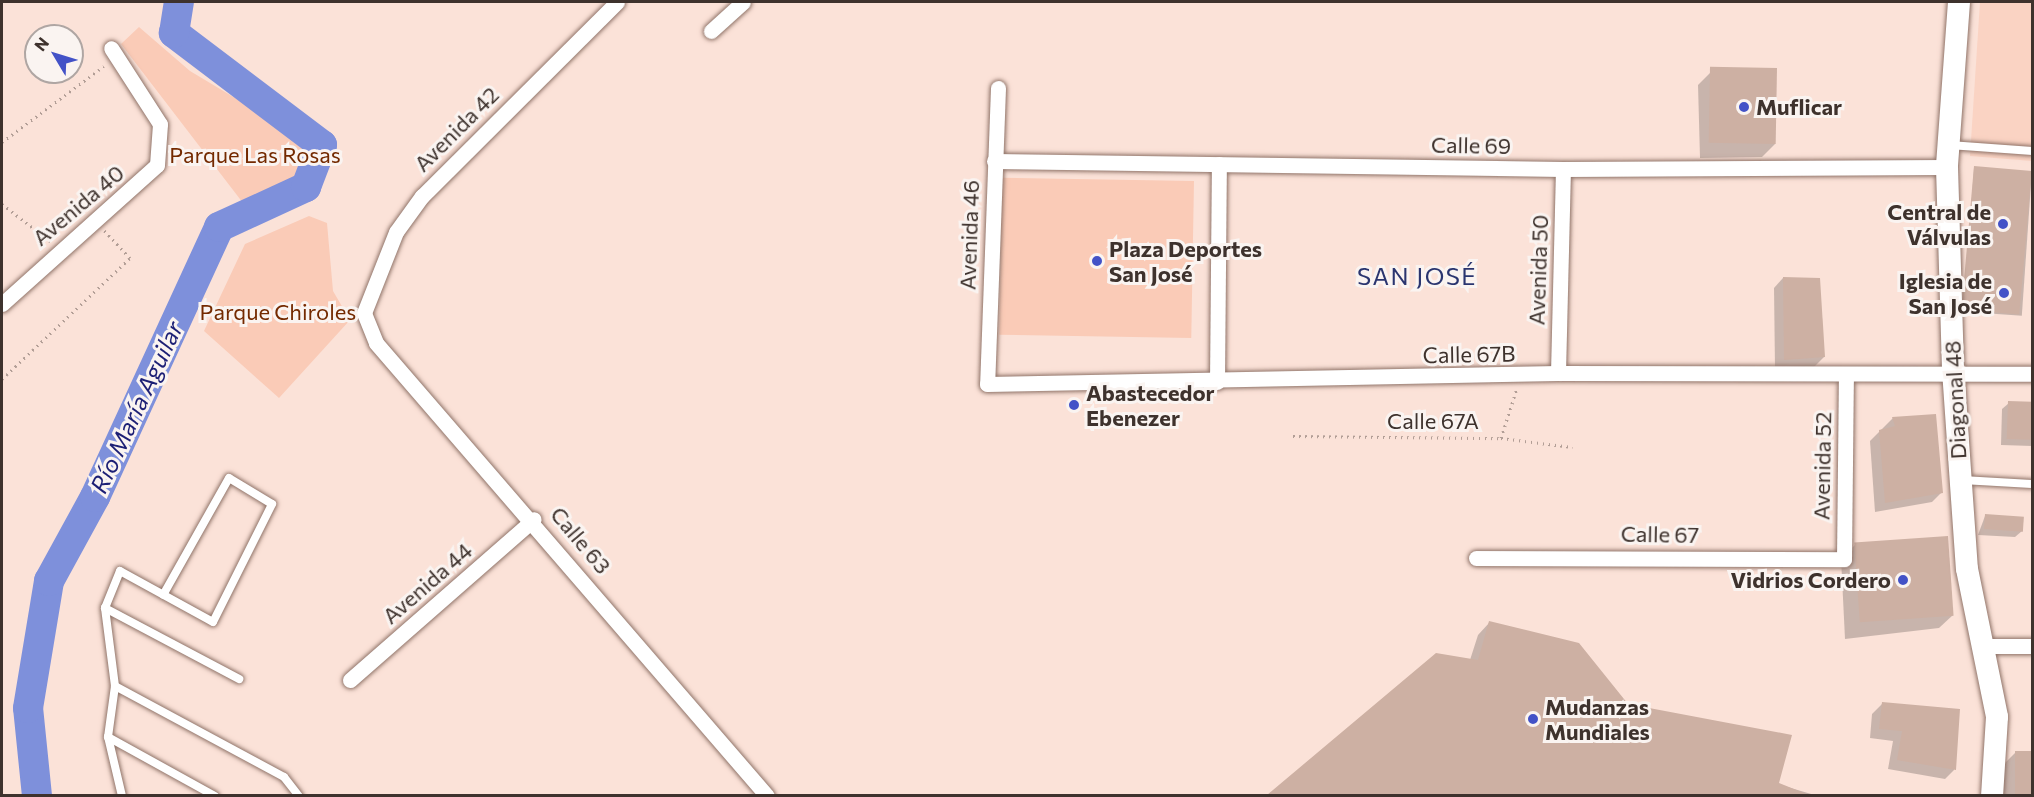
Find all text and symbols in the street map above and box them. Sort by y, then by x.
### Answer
north arrow [24,24,84,84]
text: N [30,33,52,54]
street label: Avenida 42 [408,81,504,177]
place label: Muflicar [1756,94,1842,120]
marker: Muflicar [1737,100,1751,114]
street label: Calle 69 [1431,131,1511,159]
park label: Parque Las Rosas [169,142,341,168]
street label: Avenida 40 [27,159,129,251]
street label: Avenida 46 [954,180,984,290]
place label: Central de Válvulas [1887,198,1991,249]
street label: Avenida 50 [1523,214,1553,326]
marker: Central de Válvulas [1996,217,2010,231]
place label: Plaza Deportes San José [1109,235,1262,286]
marker: Plaza Deportes San José [1090,254,1104,268]
district label: SAN JOSÉ [1357,262,1477,290]
place label: Iglesia de San José [1899,267,1992,318]
marker: Iglesia de San José [1997,286,2011,300]
park label: Parque Chiroles [200,299,356,325]
water label: Río María Aguilar [84,317,188,497]
street label: Calle 67B [1422,340,1516,368]
street label: Diagonal 48 [1939,340,1971,460]
place label: Abastecedor Ebenezer [1086,379,1215,430]
marker: Abastecedor Ebenezer [1067,398,1081,412]
street label: Calle 67A [1387,408,1479,434]
street label: Avenida 52 [1808,412,1836,520]
street label: Calle 63 [545,501,617,579]
street label: Calle 67 [1621,520,1699,548]
street label: Avenida 44 [377,537,477,629]
place label: Vidrios Cordero [1730,567,1891,593]
marker: Vidrios Cordero [1896,573,1910,587]
place label: Mudanzas Mundiales [1545,693,1650,744]
marker: Mudanzas Mundiales [1526,712,1540,726]

